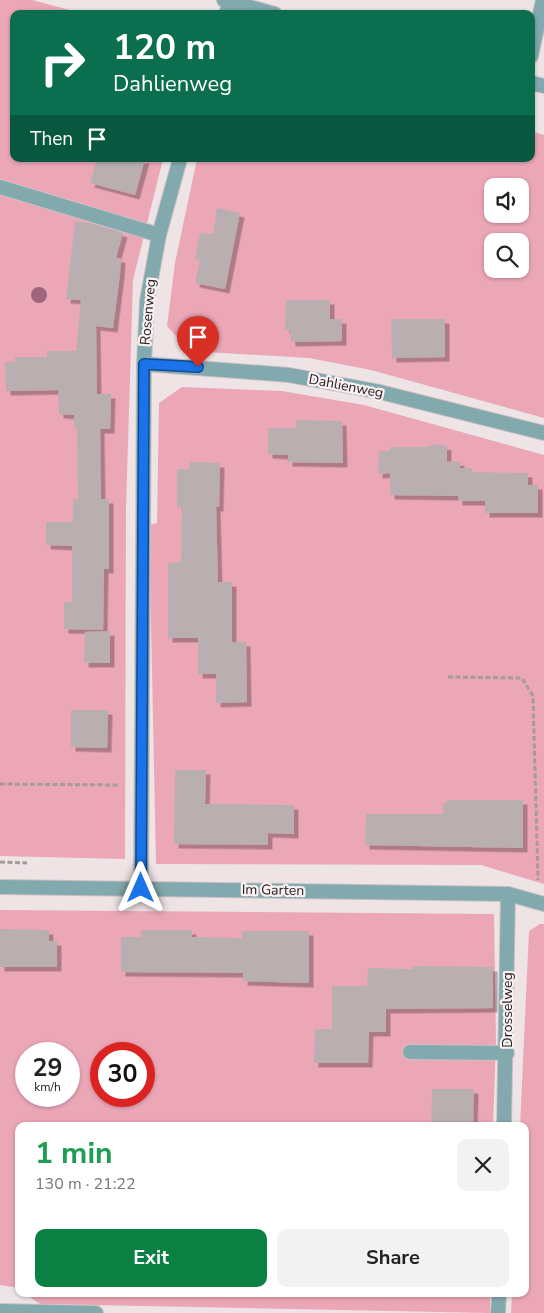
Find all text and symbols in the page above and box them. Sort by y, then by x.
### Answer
text: 120 m [113,24,216,71]
icon: right [30,30,95,95]
text: Dahlienweg [113,69,232,99]
icon: arrive [83,125,111,153]
text: Then [30,126,73,152]
map controls [484,178,529,278]
button: sound [484,178,529,223]
button: search [484,233,529,278]
street label: Rosenweg [136,278,160,346]
pin [177,316,219,367]
icon: arrive [184,323,212,351]
street label: Dahlienweg [307,369,385,403]
position arrow [114,861,166,913]
street label: Im Garten [242,880,304,900]
street label: Drosselweg [498,972,517,1048]
speed limit sign: 30 [90,1042,155,1107]
text: 29 [32,1051,63,1085]
text: km/h [34,1079,61,1095]
text: 1 min [35,1133,113,1174]
button: close [457,1139,509,1191]
text: 130 m · 21:22 [35,1173,136,1195]
button: Exit [35,1229,267,1287]
button: Share [277,1229,509,1287]

